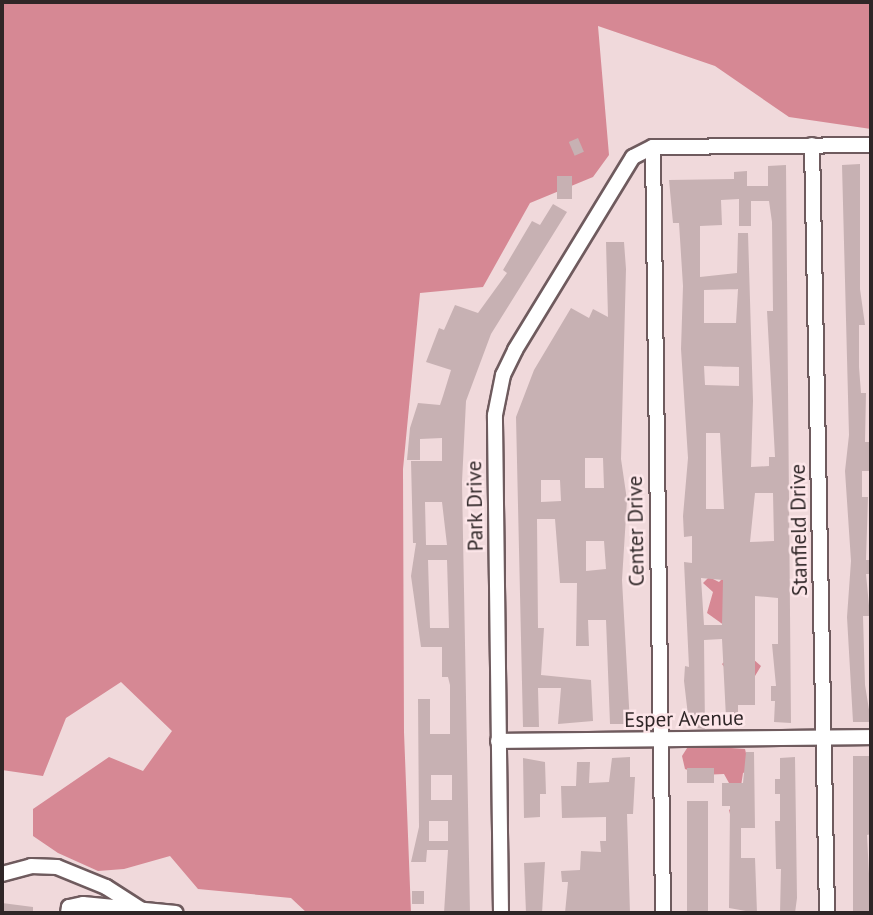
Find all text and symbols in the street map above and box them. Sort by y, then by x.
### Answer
street label: Park Drive [462,460,488,552]
street label: Stanfield Drive [785,464,813,596]
street label: Center Drive [622,475,650,587]
street label: Esper Avenue [624,705,744,733]

